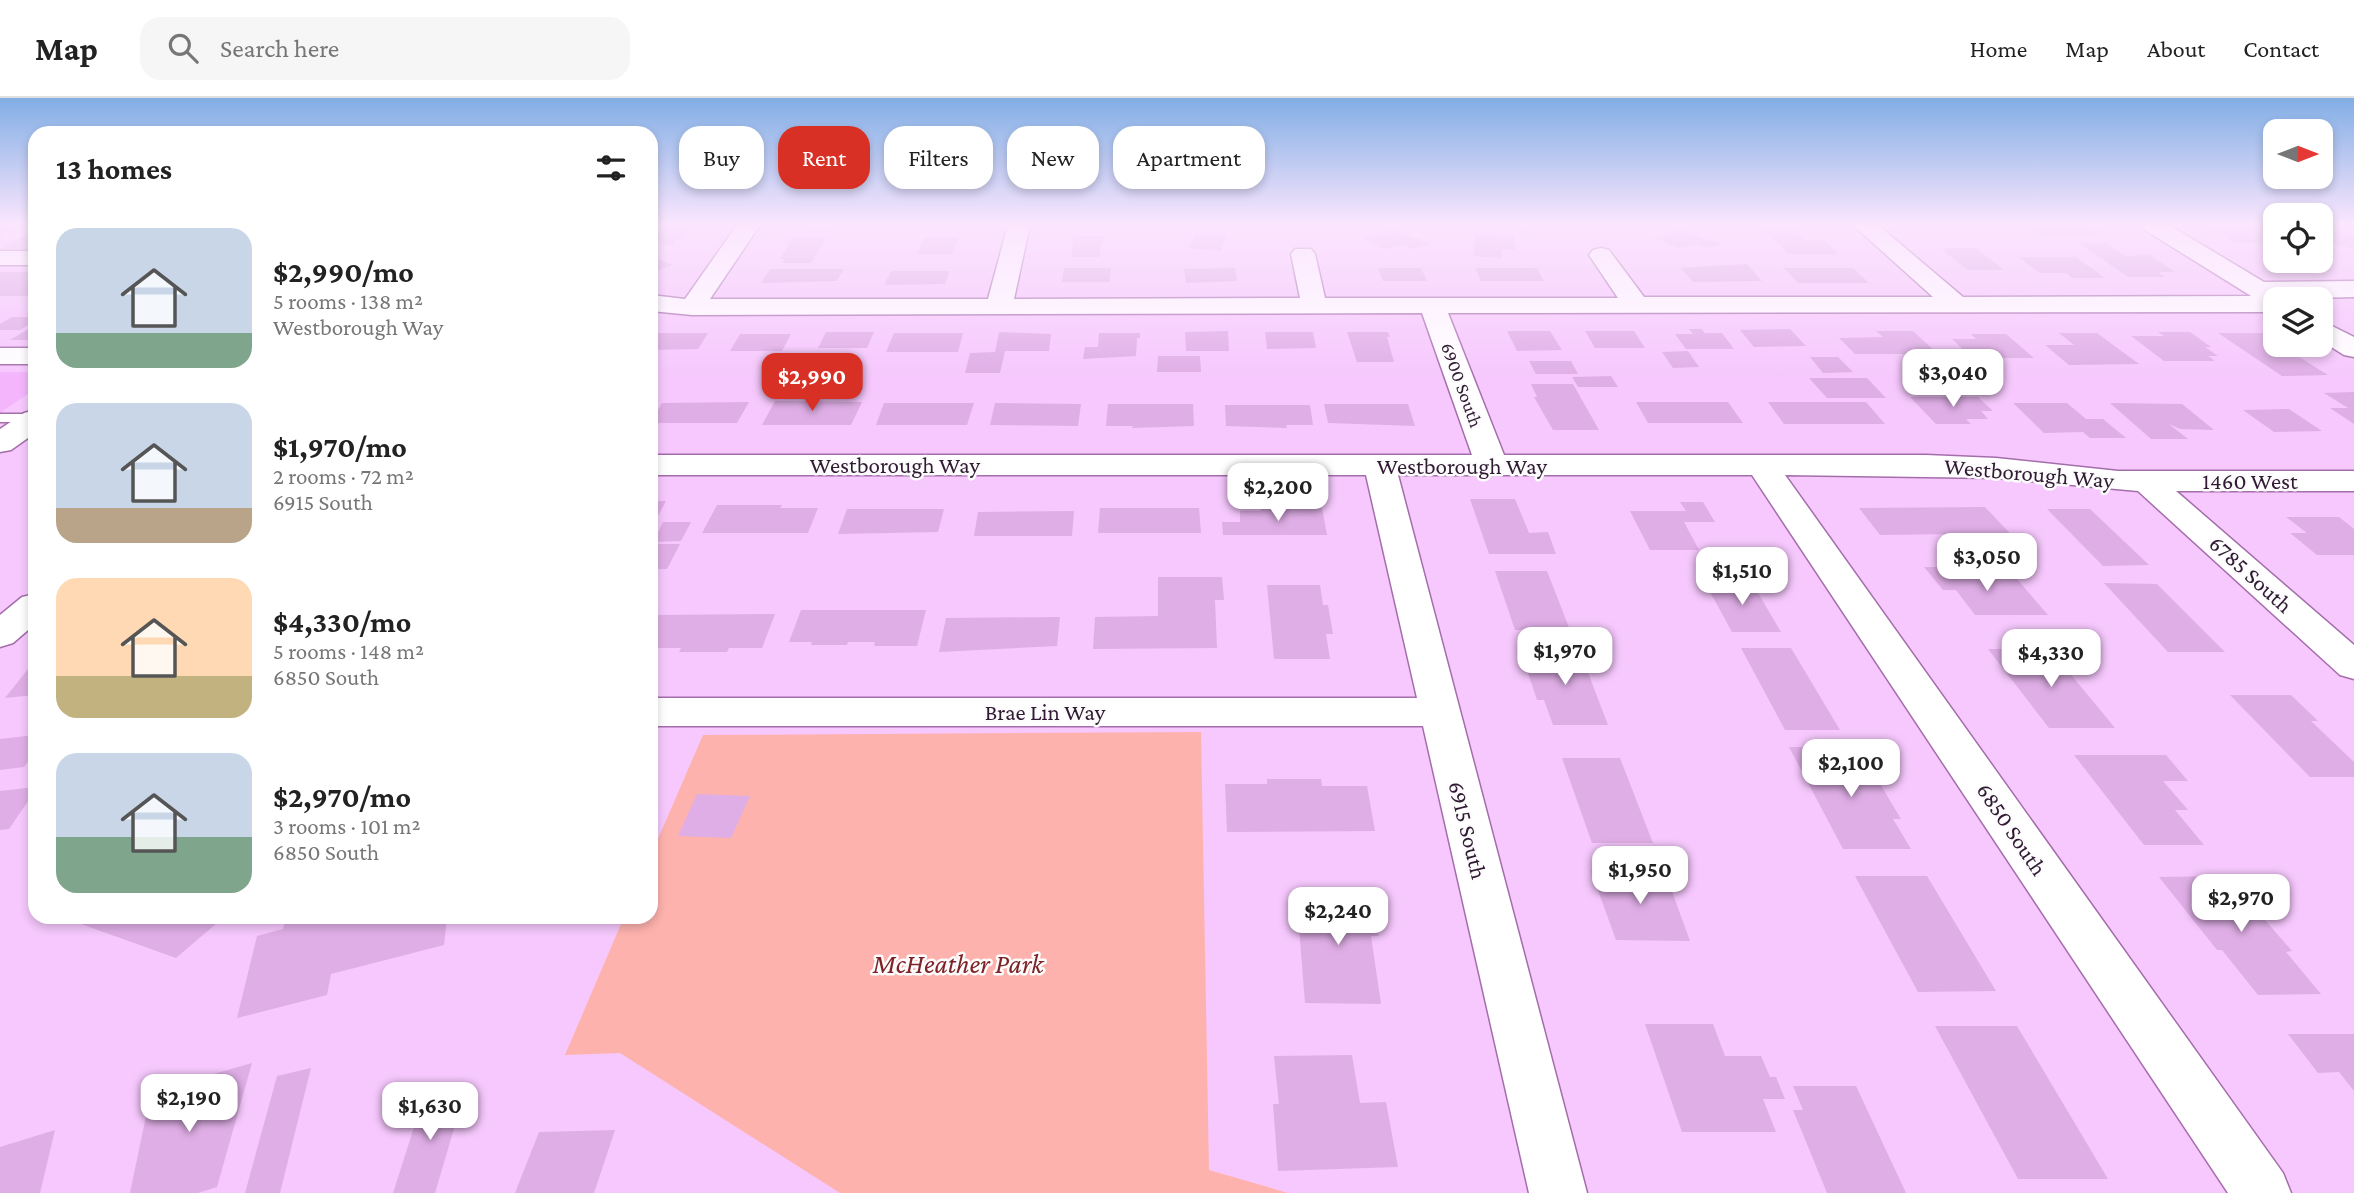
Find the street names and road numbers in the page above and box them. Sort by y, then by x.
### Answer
street label: 6900 South [1437,340,1487,430]
street label: Westborough Way [810,452,981,478]
street label: Westborough Way [1377,453,1548,479]
street label: Westborough Way [1943,453,2115,493]
street label: 1460 West [2202,468,2298,494]
street label: 6785 South [2204,530,2298,618]
street label: Brae Lin Way [985,699,1106,725]
street label: 6915 South [1443,778,1493,882]
street label: 6850 South [1972,778,2052,880]

